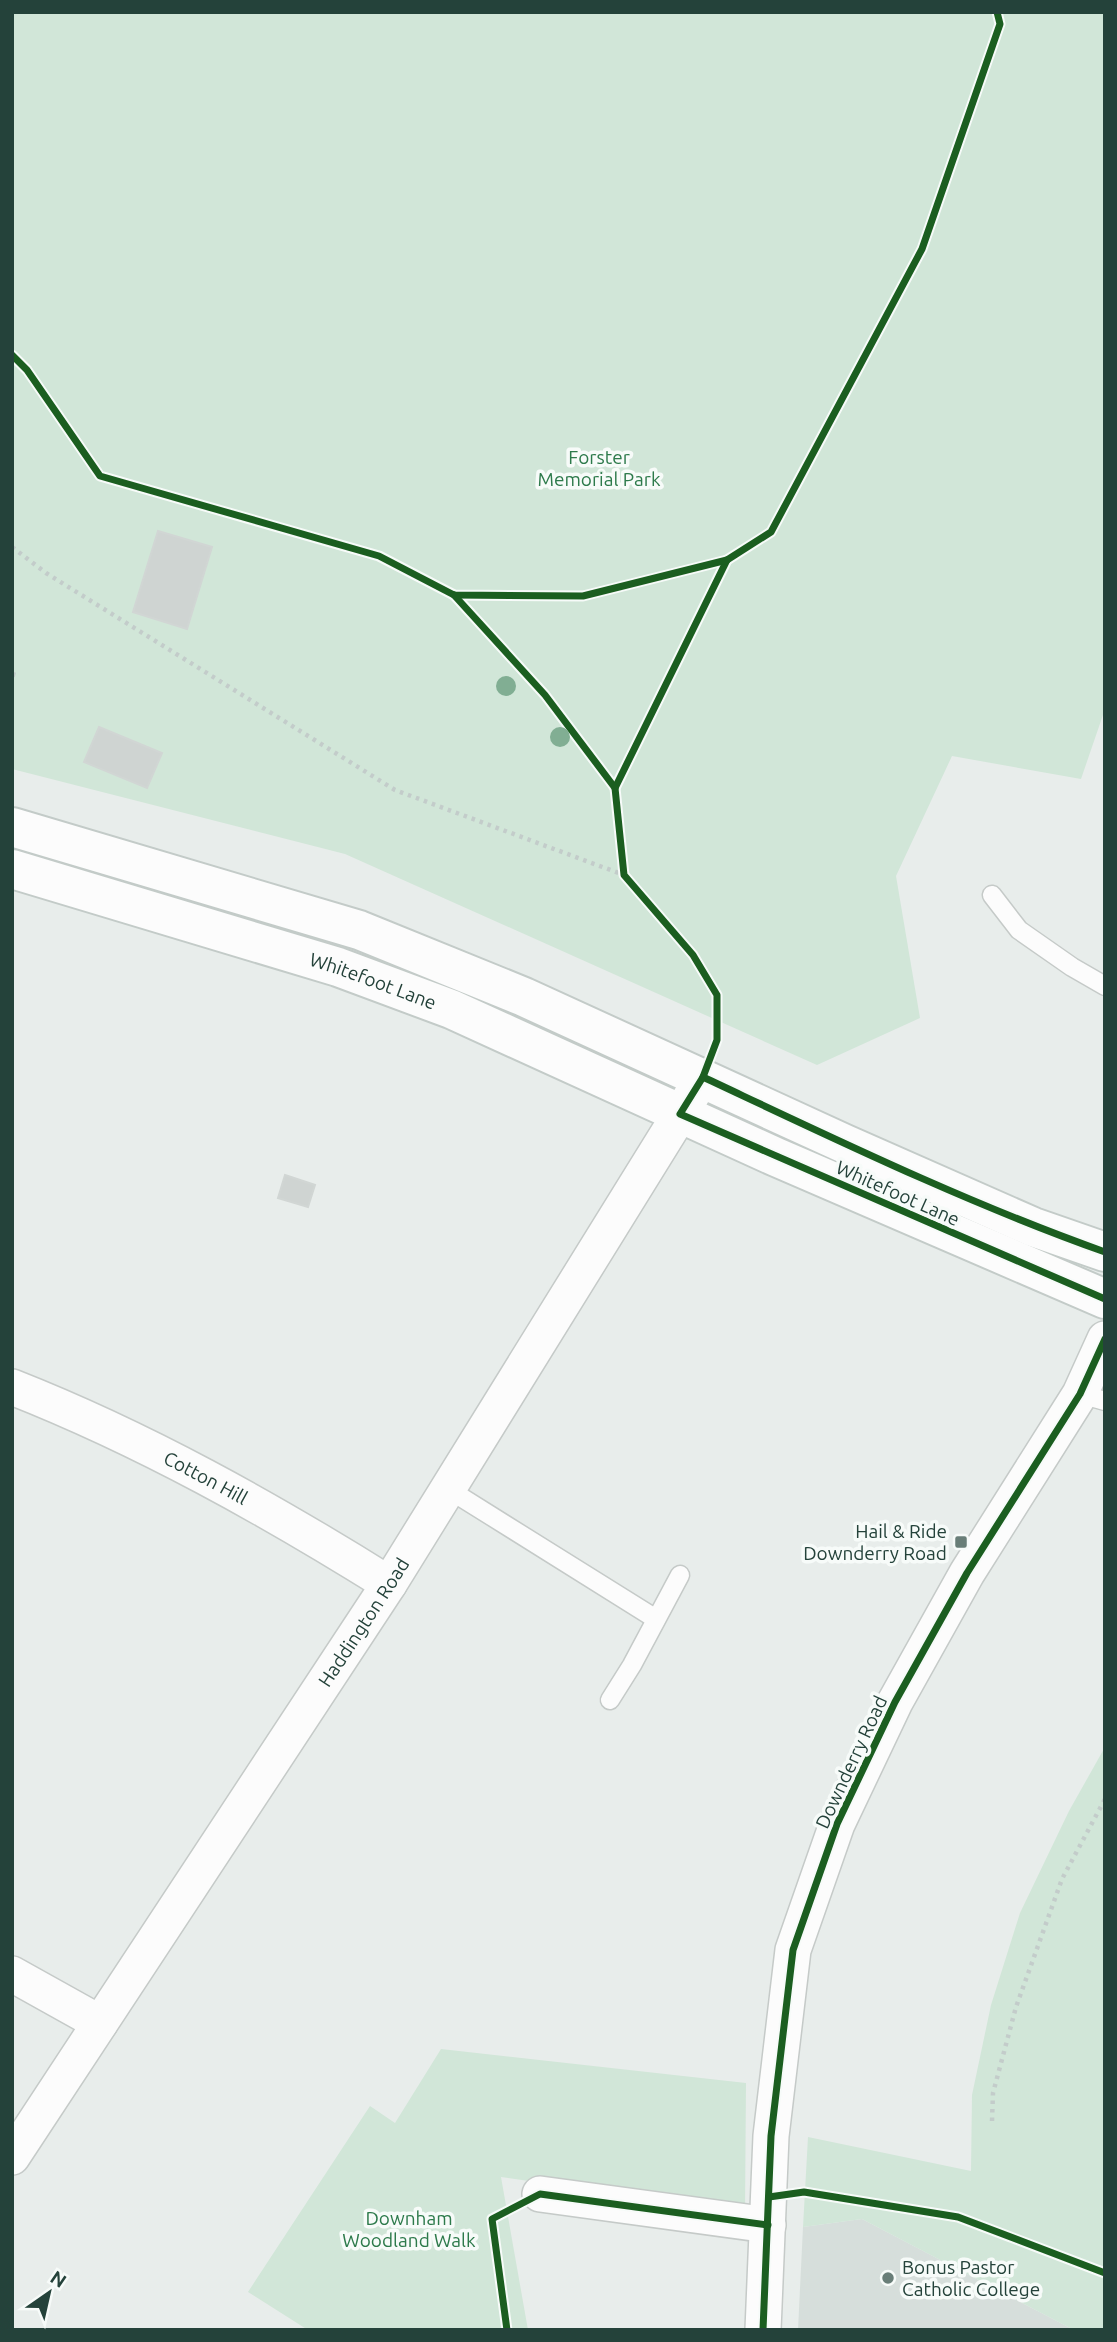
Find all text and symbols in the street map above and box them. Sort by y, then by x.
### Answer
park label: Forster Memorial Park [537,446,661,490]
street label: Whitefoot Lane [307,948,439,1014]
street label: Whitefoot Lane [833,1156,963,1230]
street label: Cotton Hill [160,1446,252,1509]
place label: Hail & Ride Downderry Road [803,1520,947,1564]
marker: Hail & Ride Downderry Road [953,1534,969,1550]
street label: Haddington Road [314,1554,413,1691]
street label: Downderry Road [811,1692,891,1832]
park label: Downham Woodland Walk [342,2207,476,2251]
place label: Bonus Pastor Catholic College [902,2256,1040,2300]
north arrow [14,2258,84,2328]
text: N [46,2266,71,2292]
marker: Bonus Pastor Catholic College [880,2270,896,2286]

